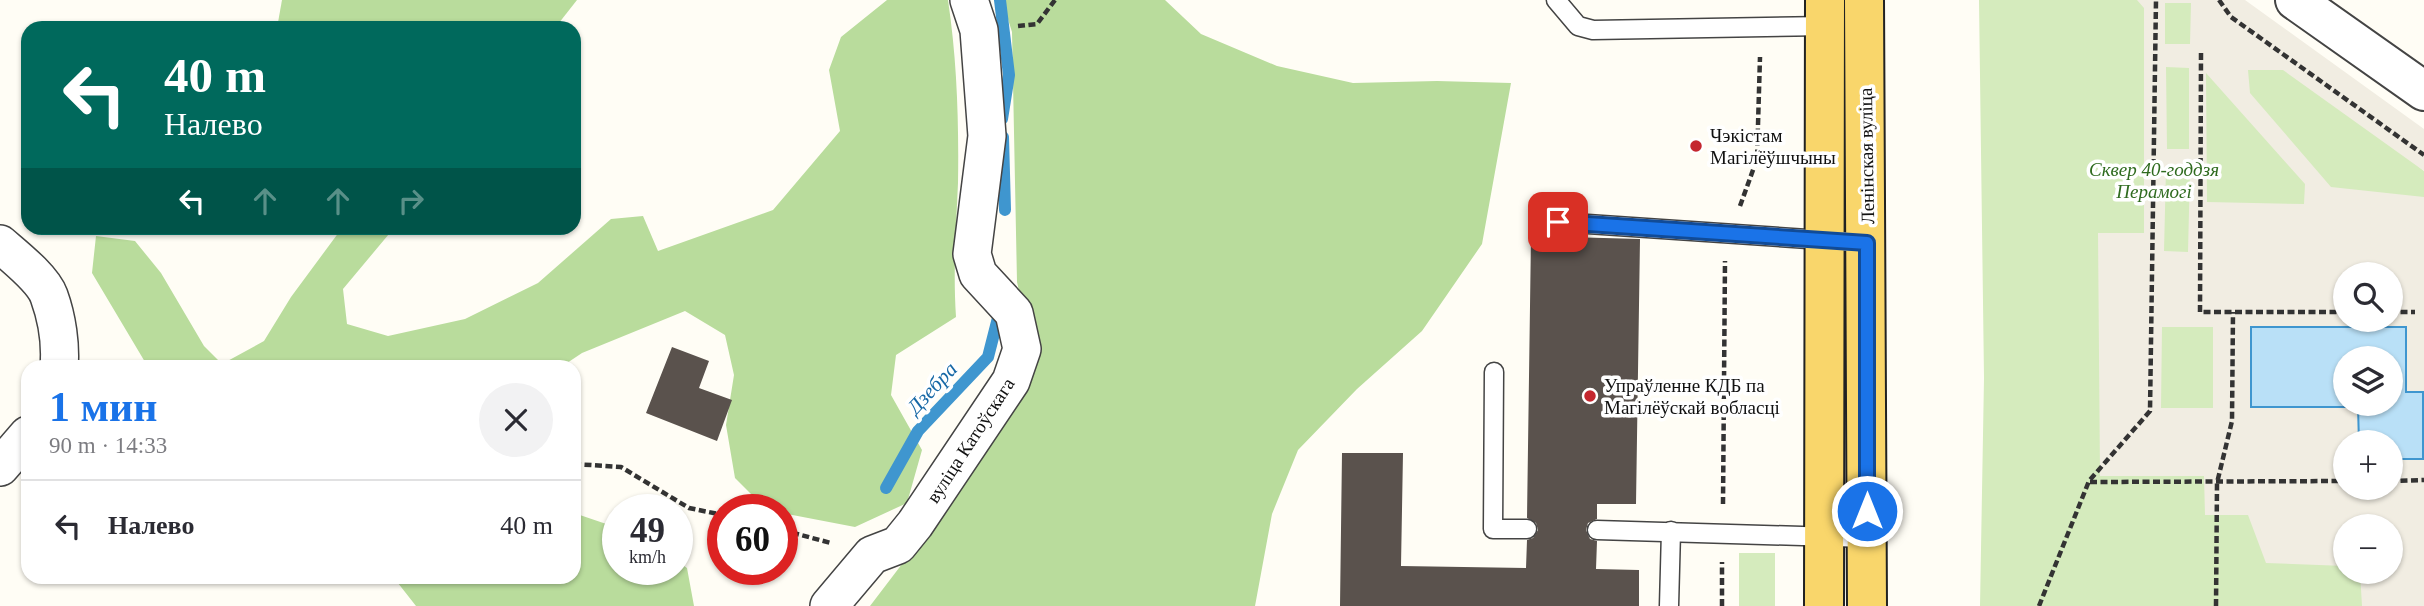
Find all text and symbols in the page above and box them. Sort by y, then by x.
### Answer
text: 40 m [164,48,266,103]
icon: left [49,49,140,140]
street label: Ленінская вуліца [1855,87,1878,224]
text: Налево [164,106,263,142]
place label: Чэкістам Магілёўшчыны [1710,125,1836,168]
marker: Чэкістам Магілёўшчыны [1688,138,1704,154]
park label: Сквер 40-годдзя Перамогі [2089,159,2219,202]
icon: left [173,182,211,220]
icon: ahead [246,182,284,220]
icon: ahead [319,182,357,220]
icon: right [392,182,430,220]
pin [1528,192,1588,252]
icon: arrive [1539,203,1577,241]
map controls [2333,262,2403,584]
button: search [2333,262,2403,332]
button: layers [2333,346,2403,416]
water label: Дзебра [901,357,962,420]
street label: вуліца Катоўскага [922,373,1019,507]
place label: Упраўленне КДБ па Магілёўскай вобласці [1604,375,1780,418]
button: close [479,383,553,457]
text: 1 мин [49,384,158,430]
marker: Упраўленне КДБ па Магілёўскай вобласці [1582,388,1598,404]
button: + [2333,430,2403,500]
text: 90 m · 14:33 [49,433,167,458]
position arrow [1830,474,1904,548]
speed limit sign: 60 [707,494,798,585]
icon: left [49,507,87,545]
text: Налево [108,511,194,540]
text: 40 m [500,511,553,540]
text: 49 [630,511,665,550]
button: − [2333,514,2403,584]
text: km/h [629,547,666,567]

